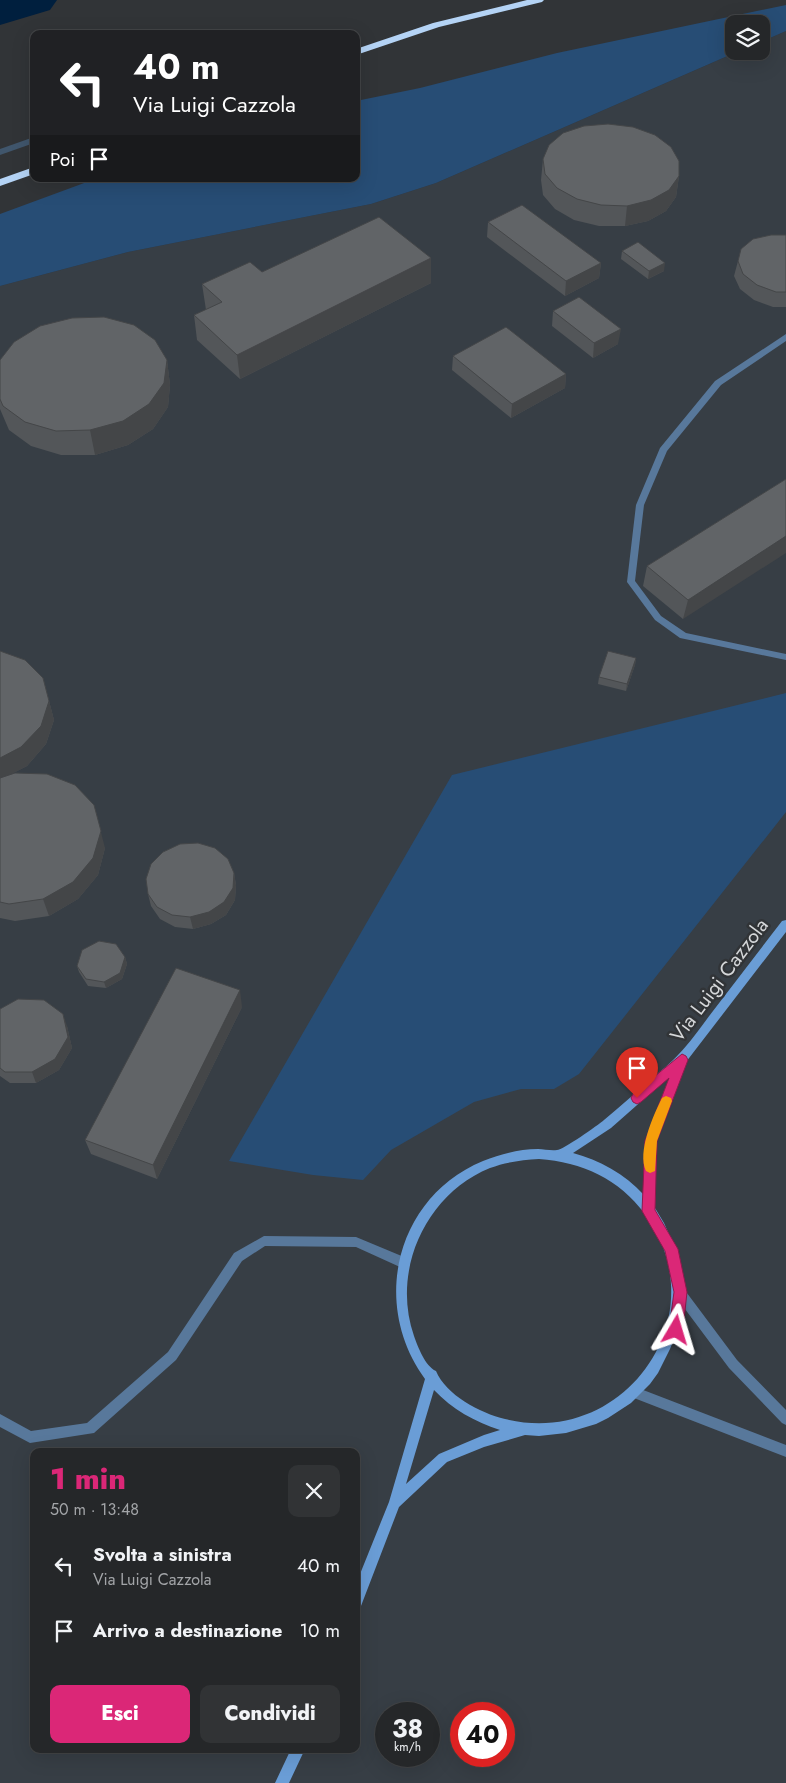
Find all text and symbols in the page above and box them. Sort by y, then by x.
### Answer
map controls [725,15,770,60]
button: layers [725,15,770,60]
text: 40 m [133,42,220,92]
icon: left [50,50,115,115]
text: Via Luigi Cazzola [133,88,296,120]
icon: arrive [85,145,113,173]
text: Poi [50,146,75,173]
street label: Via Luigi Cazzola [663,912,776,1048]
pin [616,1047,658,1098]
icon: arrive [623,1054,651,1082]
position arrow [649,1303,701,1355]
text: 1 min [50,1457,126,1500]
button: close [288,1465,340,1517]
text: 50 m · 13:48 [50,1498,139,1521]
text: Svolta a sinistra [93,1541,232,1568]
icon: left [50,1552,78,1580]
text: 40 m [297,1552,340,1579]
text: Via Luigi Cazzola [93,1568,211,1591]
icon: arrive [50,1617,78,1645]
text: Arrivo a destinazione [93,1617,282,1644]
text: 10 m [300,1617,340,1644]
button: Esci [50,1685,190,1743]
button: Condividi [200,1685,340,1743]
speed limit sign: 40 [450,1702,515,1767]
text: 38 [392,1710,423,1746]
text: km/h [394,1738,421,1756]

